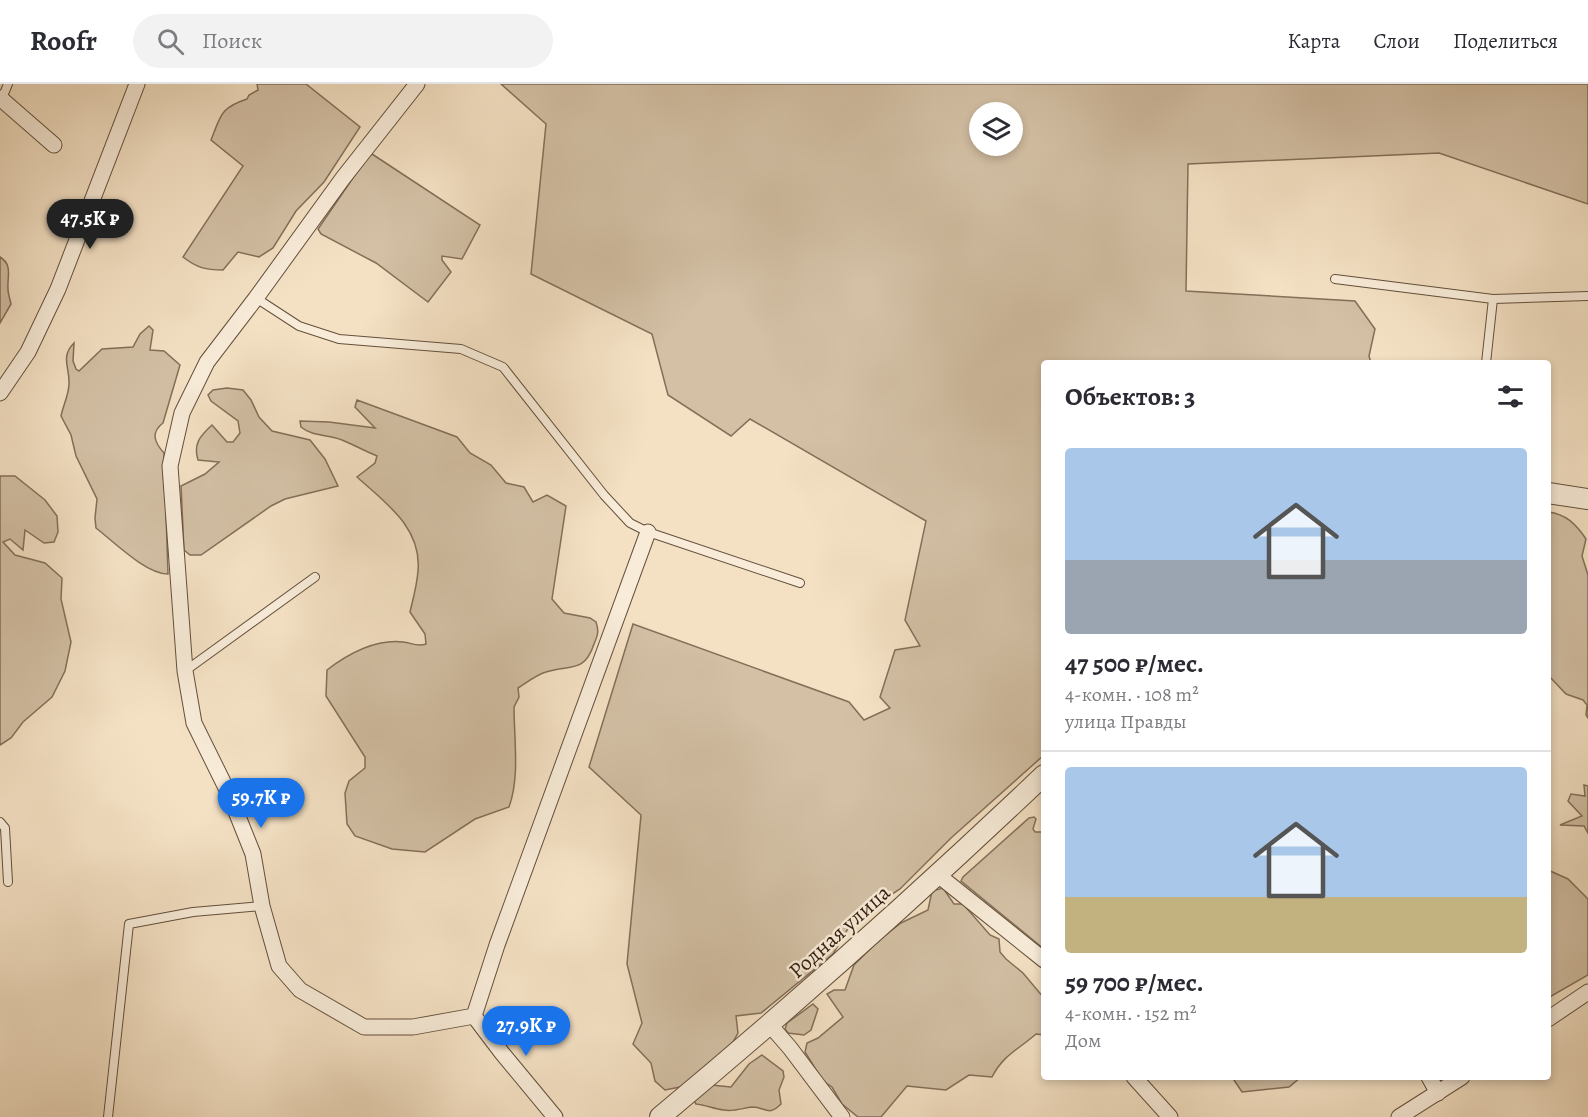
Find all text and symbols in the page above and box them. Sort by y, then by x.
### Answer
search box [133,14,553,68]
text: Roofr [30,22,97,60]
icon: search [154,25,187,58]
text: Поиск [202,26,262,56]
text: Карта [1287,27,1340,55]
text: Слои [1373,27,1420,55]
text: Поделиться [1453,27,1558,55]
map controls [969,102,1023,156]
button: layers [969,102,1023,156]
pin: 47.5K ₽ [35,199,145,250]
text: 47.5K ₽ [61,205,119,232]
text: Объектов: 3 [1065,379,1195,414]
icon: filters [1494,380,1527,413]
icon: home [1242,487,1350,595]
text: 47 500 ₽/мес. [1065,646,1204,681]
text: 4-комн. · 108 m² [1065,681,1199,708]
text: улица Правды [1065,708,1187,735]
pin: 59.7K ₽ [206,778,316,829]
text: 59.7K ₽ [232,784,290,811]
icon: home [1242,806,1350,914]
street label: Родная улица [782,877,898,985]
text: 59 700 ₽/мес. [1065,965,1204,1000]
text: 4-комн. · 152 m² [1065,1000,1197,1027]
pin: 27.9K ₽ [471,1006,581,1057]
text: 27.9K ₽ [496,1012,556,1039]
text: Дом [1065,1027,1101,1054]

